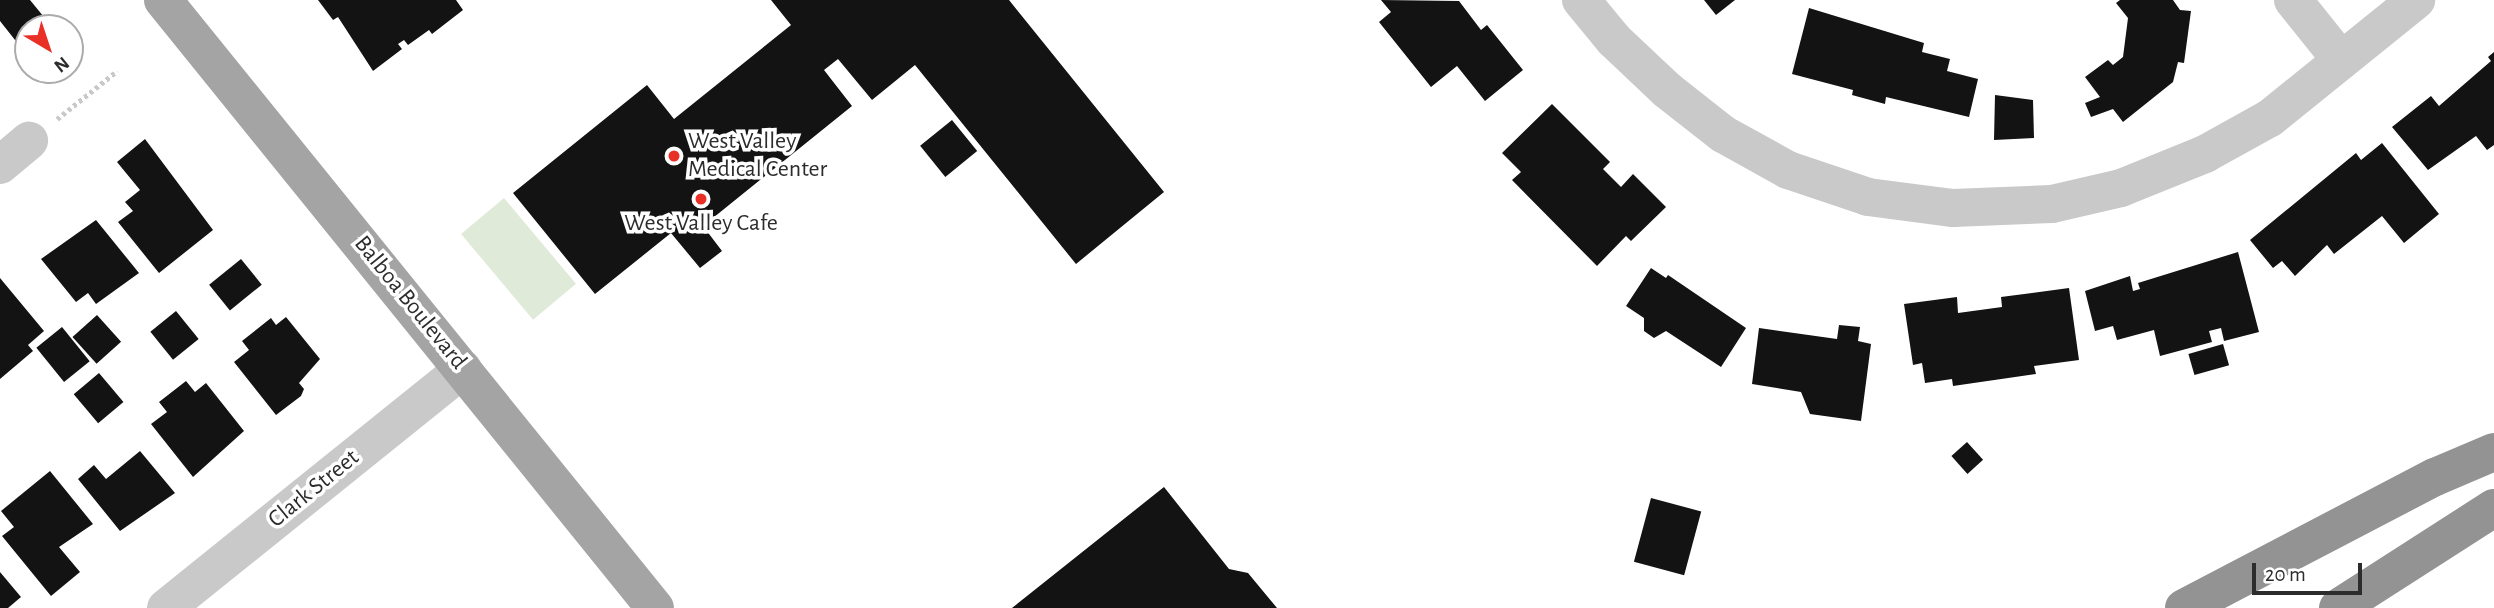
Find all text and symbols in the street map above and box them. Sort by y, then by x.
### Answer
north arrow [14,14,84,84]
text: N [50,53,72,76]
place label: West Valley Medical Center [688,128,827,184]
marker: West Valley Medical Center [666,148,682,164]
marker: West Valley Cafe [693,191,709,207]
place label: West Valley Cafe [624,210,778,238]
street label: Balboa Boulevard [347,230,473,376]
street label: Clark Street [263,444,365,534]
scale bar [2256,548,2366,592]
text: 20 m [2265,564,2306,585]

